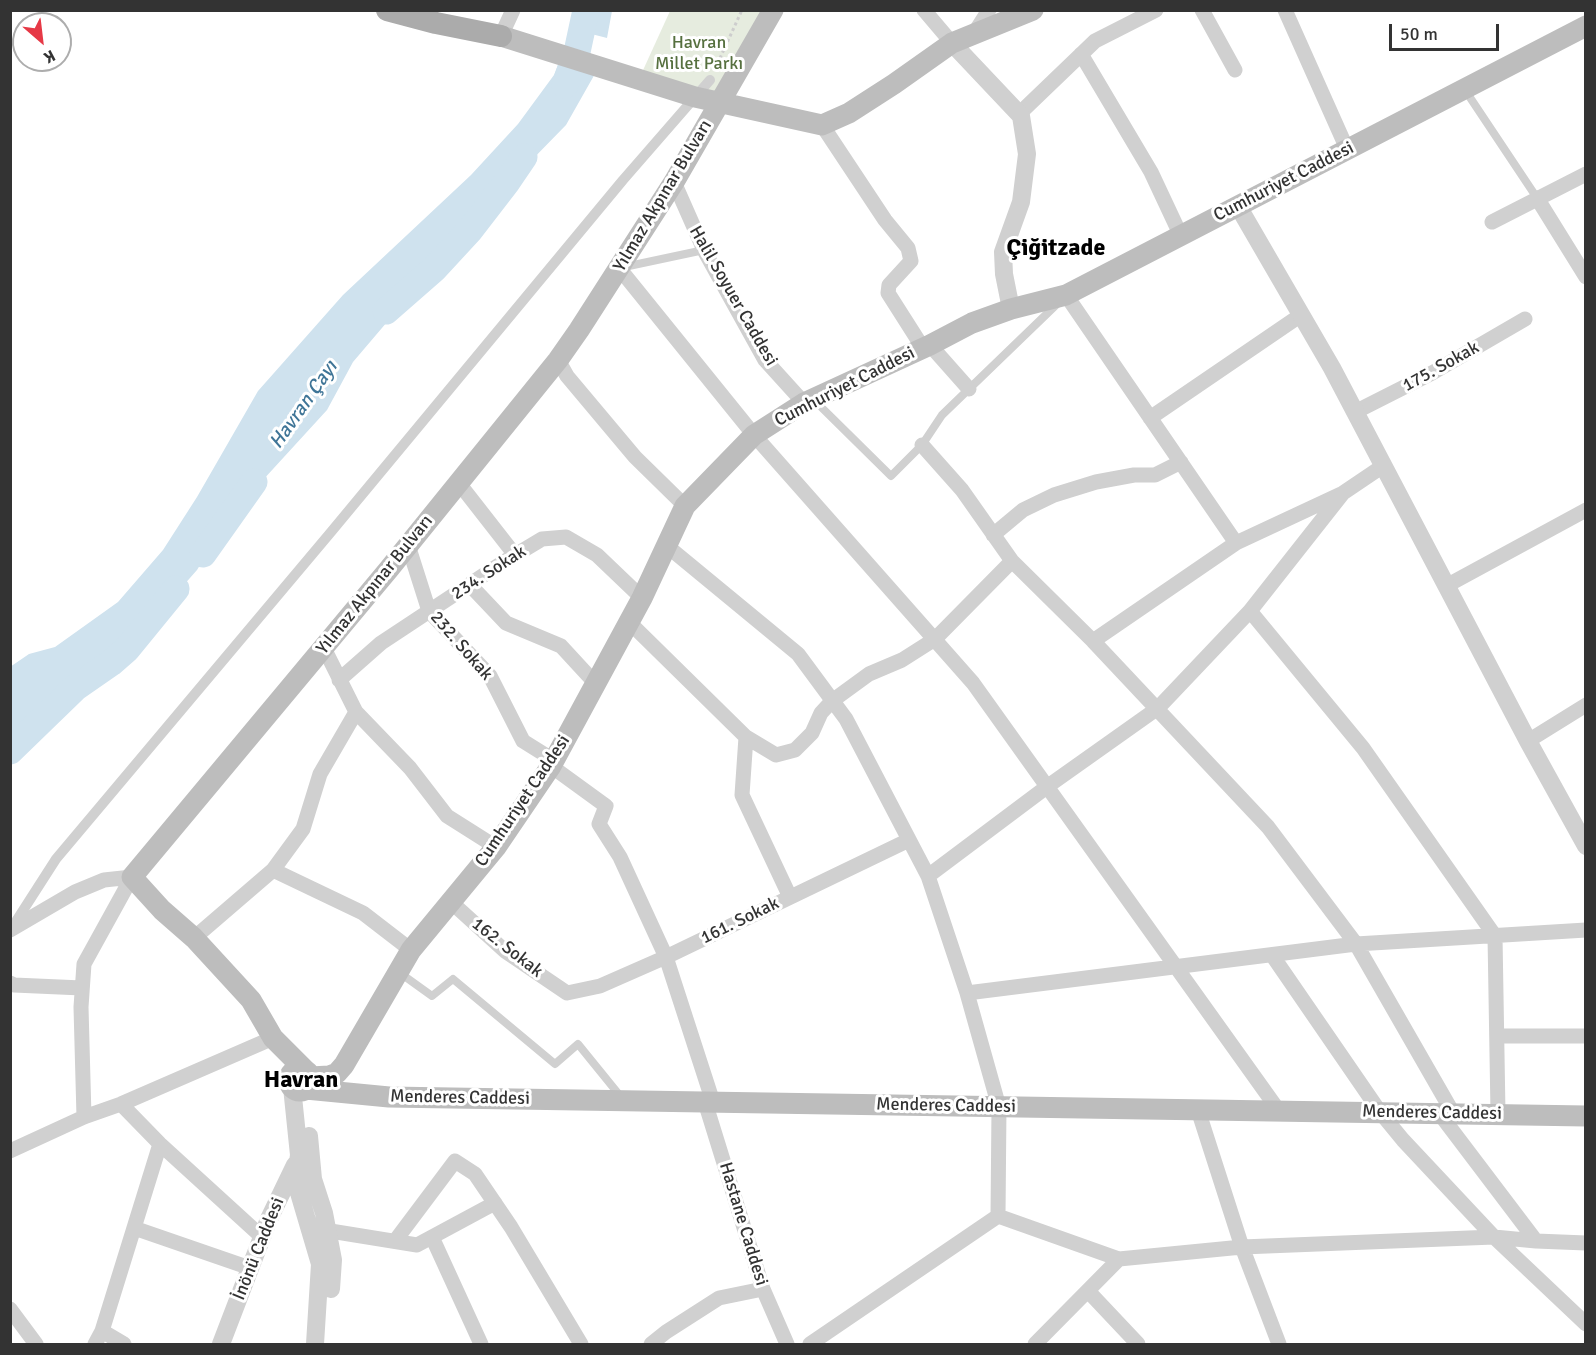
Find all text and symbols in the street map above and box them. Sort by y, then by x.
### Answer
north arrow [12,12,72,72]
scale bar [1392,12,1502,50]
text: 50 m [1400,23,1438,45]
park label: Havran Millet Parkı [655,32,743,74]
text: K [40,45,59,67]
street label: Yılmaz Akpınar Bulvarı [609,116,717,276]
street label: Cumhuriyet Caddesi [1210,137,1358,227]
street label: Halil Soyuer Caddesi [684,222,782,370]
district label: Çiğitzade [1007,235,1105,263]
street label: 175. Sokak [1399,337,1483,397]
street label: Cumhuriyet Caddesi [771,342,919,432]
water label: Havran Çayı [265,356,343,454]
street label: Yılmaz Akpınar Bulvarı [312,511,438,659]
street label: 234. Sokak [448,541,530,605]
street label: 232. Sokak [425,607,497,685]
street label: Cumhuriyet Caddesi [471,731,575,871]
street label: 161. Sokak [697,893,783,949]
street label: 162. Sokak [467,914,547,982]
district label: Havran [264,1067,338,1095]
street label: Menderes Caddesi [390,1086,530,1110]
street label: Menderes Caddesi [876,1094,1016,1118]
street label: Menderes Caddesi [1362,1101,1502,1125]
street label: Hastane Caddesi [714,1160,772,1288]
street label: İnönü Caddesi [229,1195,289,1303]

